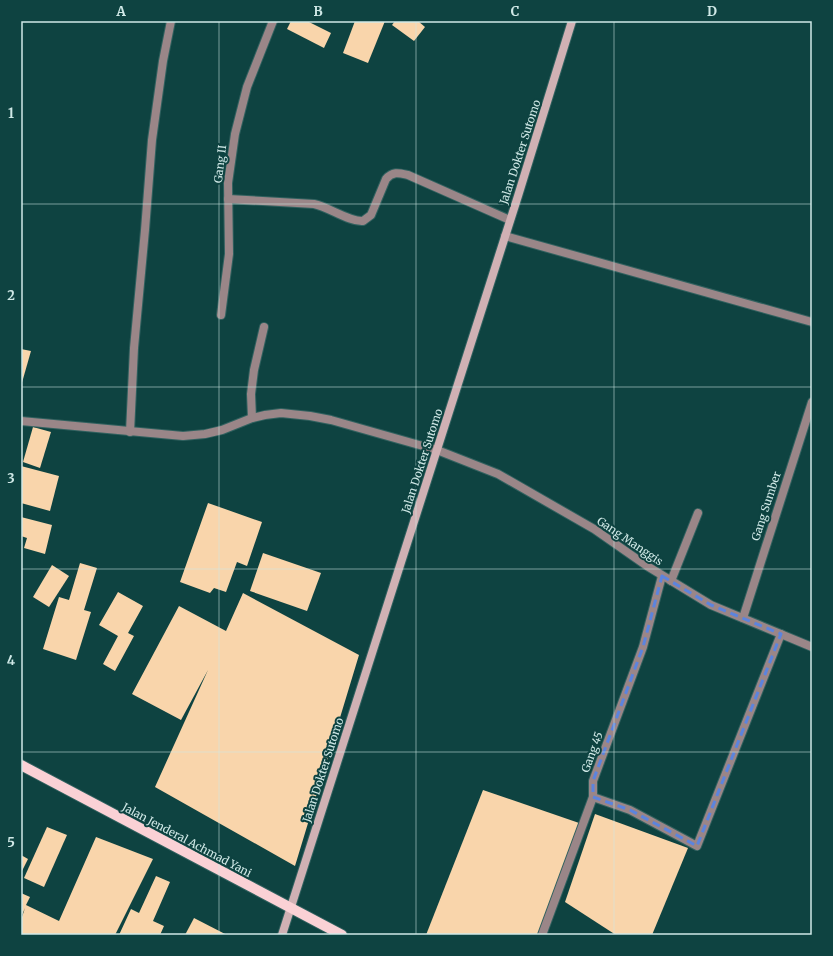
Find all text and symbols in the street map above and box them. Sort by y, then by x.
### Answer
text: A [115,3,126,20]
text: B [313,3,323,20]
text: C [511,3,520,20]
text: D [707,3,717,20]
street label: Jalan Dokter Sutomo [496,97,544,207]
text: 1 [8,105,14,122]
street label: Gang II [211,144,229,184]
text: 2 [7,287,15,304]
street label: Jalan Dokter Sutomo [398,406,446,516]
text: 3 [7,470,15,487]
street label: Gang Sumber [748,470,784,542]
street label: Gang Manggis [594,514,666,568]
text: 4 [7,652,16,669]
street label: Jalan Dokter Sutomo [299,715,347,825]
street label: Gang 45 [578,730,606,774]
street label: Jalan Jenderal Achmad Yani [119,799,254,880]
text: 5 [7,834,15,851]

